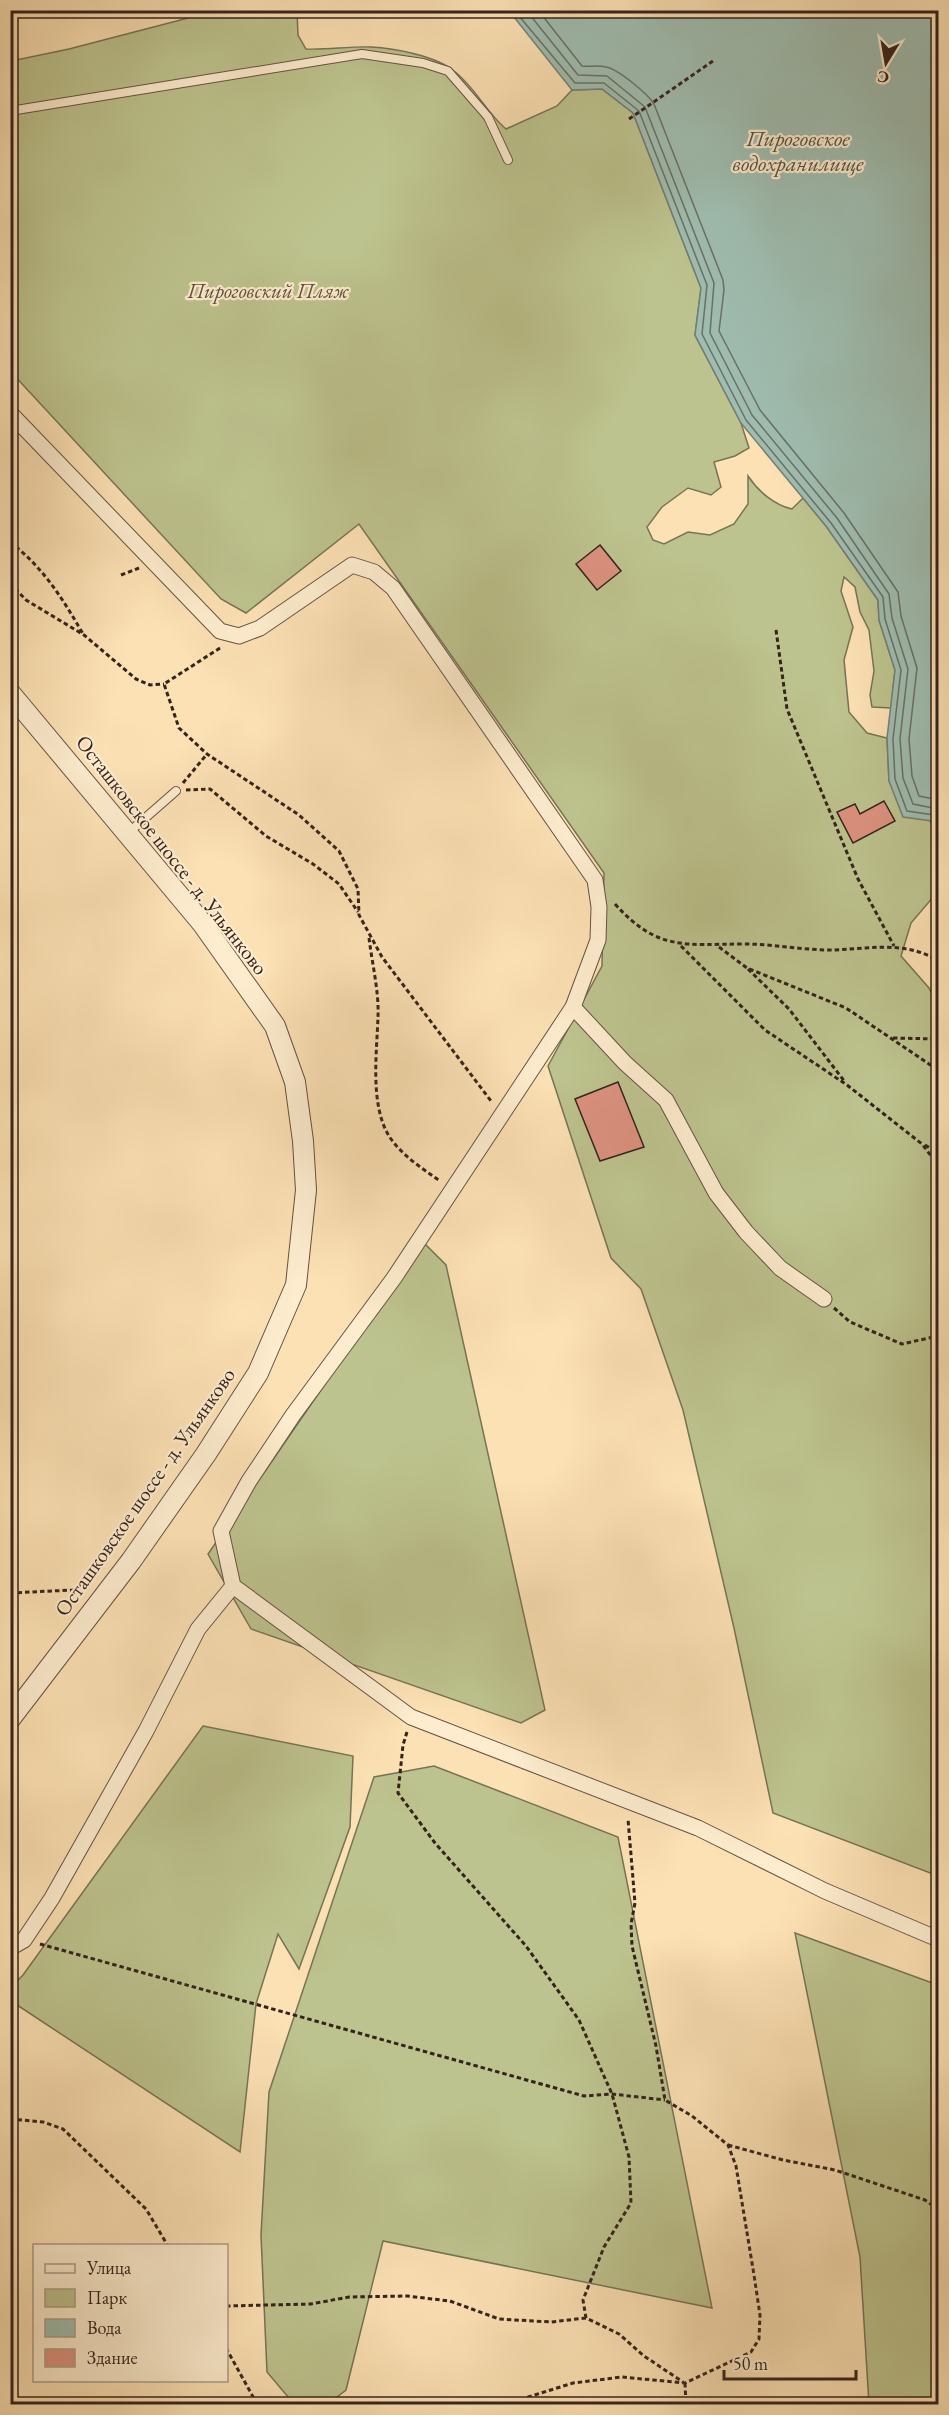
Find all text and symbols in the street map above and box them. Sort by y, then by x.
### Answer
north arrow [856,33,916,93]
text: С [876,66,891,89]
water label: Пироговское водохранилище [732,124,864,178]
park label: Пироговский Пляж [186,277,349,304]
street label: Осташковское шоссе - д. Ульянково [70,729,275,980]
street label: Осташковское шоссе - д. Ульянково [48,1362,241,1621]
legend [33,2244,228,2382]
text: Улица [86,2256,132,2279]
text: Парк [87,2286,127,2309]
text: Вода [87,2316,122,2339]
scale bar [724,2343,856,2381]
text: Здание [87,2346,137,2369]
text: 50 m [733,2352,768,2375]

